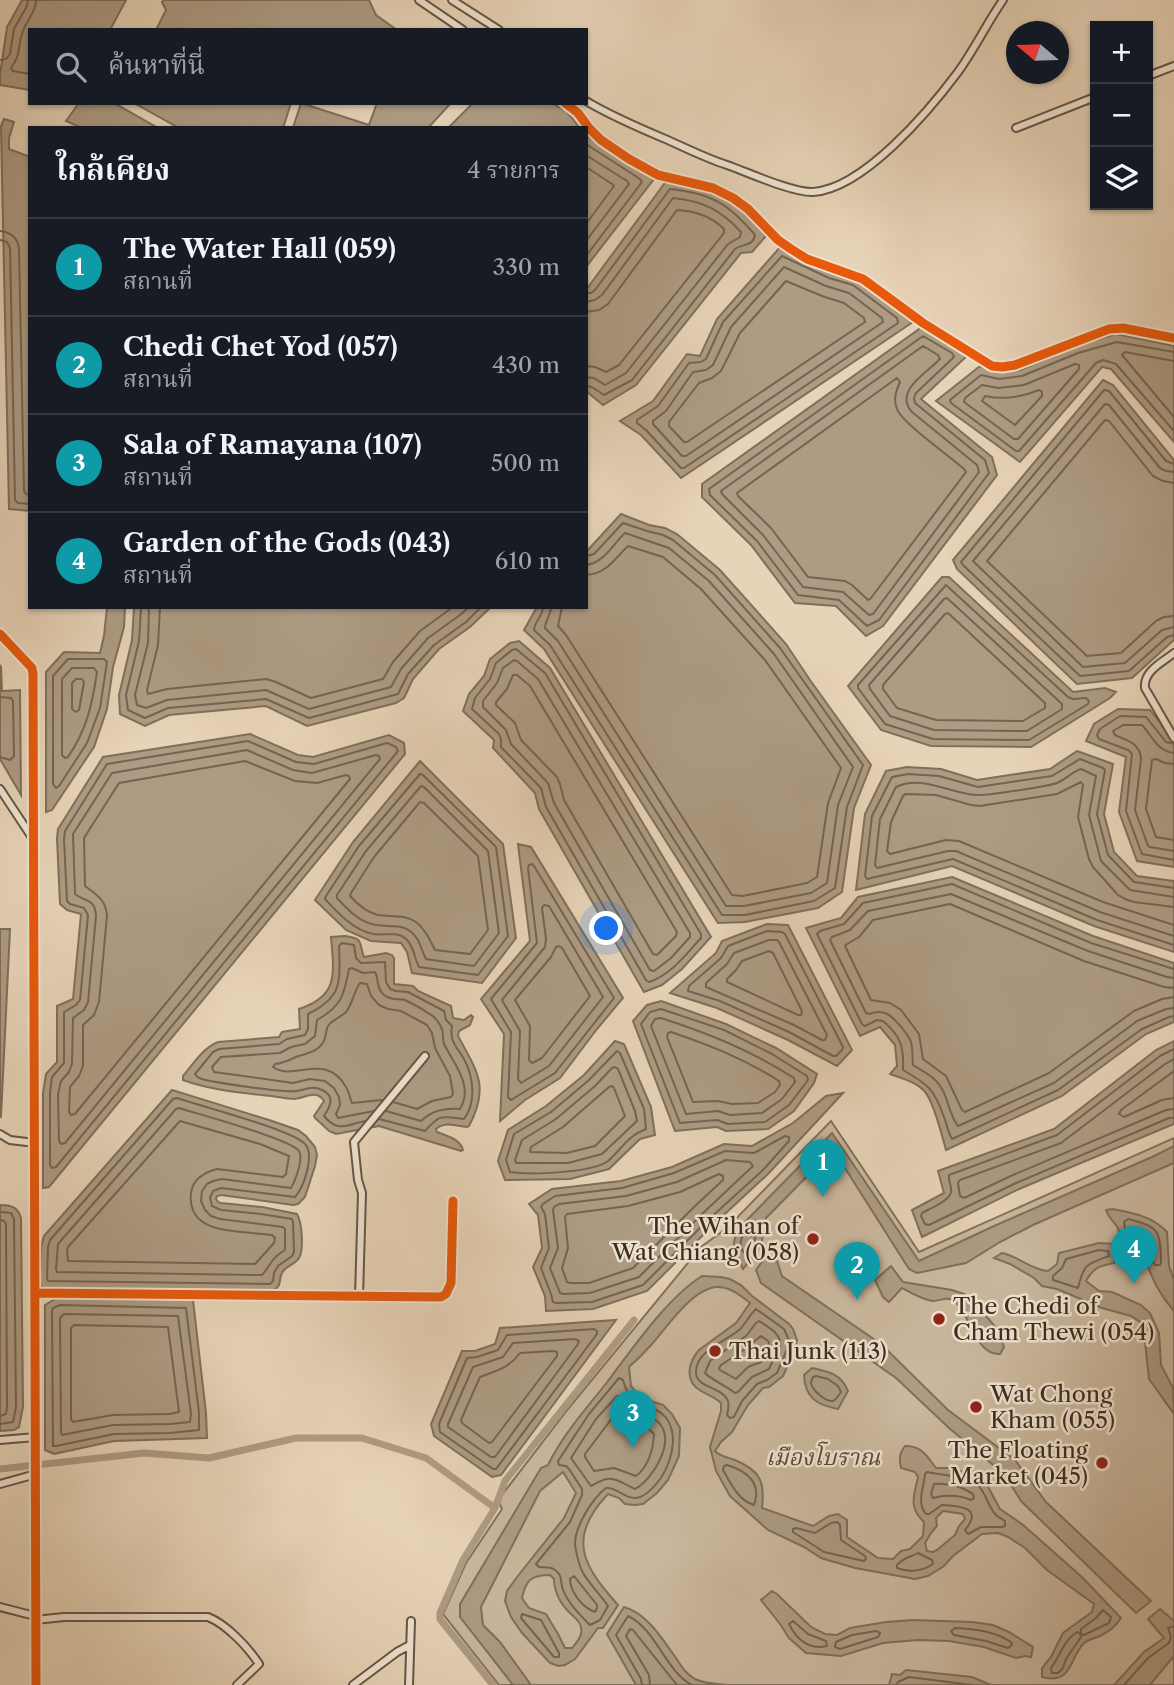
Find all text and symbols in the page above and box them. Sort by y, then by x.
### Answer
north arrow [1006,21,1069,84]
map controls [1090,21,1153,210]
button: + [1090,21,1153,84]
search box [28,28,588,105]
icon: search [52,48,90,86]
text: ค้นหาที่นี่ [108,49,205,81]
button: − [1090,84,1153,147]
button: layers [1090,147,1153,210]
text: ใกล้เคียง [56,151,170,188]
text: 4 รายการ [467,156,560,184]
text: The Water Hall (059) [123,233,396,265]
text: 1 [74,253,84,281]
text: 330 m [493,253,560,281]
text: สถานที่ [123,267,193,295]
text: Chedi Chet Yod (057) [123,331,398,363]
text: 2 [72,351,86,379]
text: 430 m [492,351,560,379]
text: สถานที่ [123,365,193,393]
text: Sala of Ramayana (107) [123,429,422,461]
text: 3 [73,449,86,477]
text: 500 m [491,449,560,477]
text: สถานที่ [123,463,193,491]
text: Garden of the Gods (043) [123,527,450,559]
text: 4 [72,547,86,575]
text: 610 m [495,547,560,575]
text: สถานที่ [123,561,193,589]
your location [589,911,623,945]
pin: 1 [800,1139,846,1197]
place label: The Wihan of Wat Chiang (058) [611,1212,802,1266]
pin: 4 [1111,1226,1157,1284]
marker: The Wihan of Wat Chiang (058) [805,1231,821,1247]
pin: 2 [834,1242,880,1300]
place label: The Chedi of Cham Thewi (054) [953,1292,1154,1346]
marker: The Chedi of Cham Thewi (054) [931,1311,947,1327]
place label: Thai Junk (113) [729,1337,887,1365]
marker: Thai Junk (113) [707,1343,723,1359]
place label: Wat Chong Kham (055) [989,1380,1115,1434]
pin: 3 [610,1390,656,1448]
marker: Wat Chong Kham (055) [968,1399,984,1415]
place label: The Floating Market (045) [948,1436,1089,1490]
park label: เมืองโบราณ [766,1441,881,1471]
marker: The Floating Market (045) [1094,1455,1110,1471]

